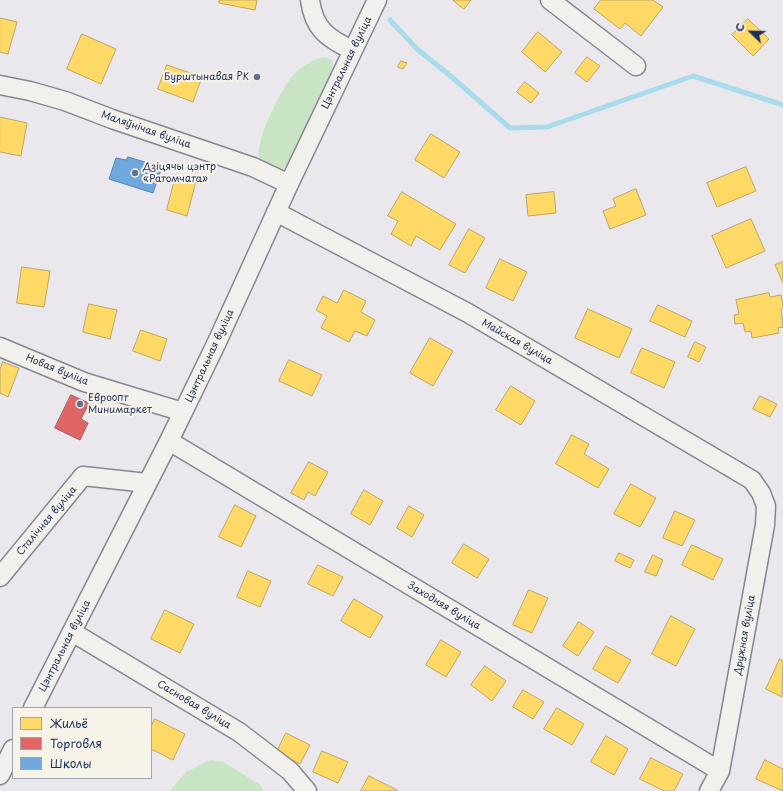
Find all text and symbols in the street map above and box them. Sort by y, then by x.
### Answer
north arrow [731,12,771,52]
street label: Цэнтральная вуліца [319,15,375,111]
text: С [730,20,749,34]
place label: Бурштынавая РК [164,71,249,83]
marker: Бурштынавая РК [252,72,262,82]
street label: Маляўнічая вуліца [100,109,192,151]
place label: Дзіцячы цэнтр «Ратомчата» [143,161,216,184]
marker: Дзіцячы цэнтр «Ратомчата» [130,168,140,178]
street label: Цэнтральная вуліца [183,307,237,405]
street label: Майская вуліца [479,317,555,367]
street label: Новая вуліца [24,352,90,388]
place label: Евроопт Минимаркет [88,392,152,416]
marker: Евроопт Минимаркет [75,399,85,409]
street label: Сталічная вуліца [15,484,79,558]
street label: Заходняя вуліца [405,580,483,632]
street label: Дружная вуліца [732,594,758,676]
street label: Цэнтральная вуліца [37,598,93,694]
street label: Сасновая вуліца [155,678,233,732]
legend [12,707,152,779]
text: Жильё [50,714,88,732]
text: Торговля [50,734,102,752]
text: Школы [50,754,92,772]

